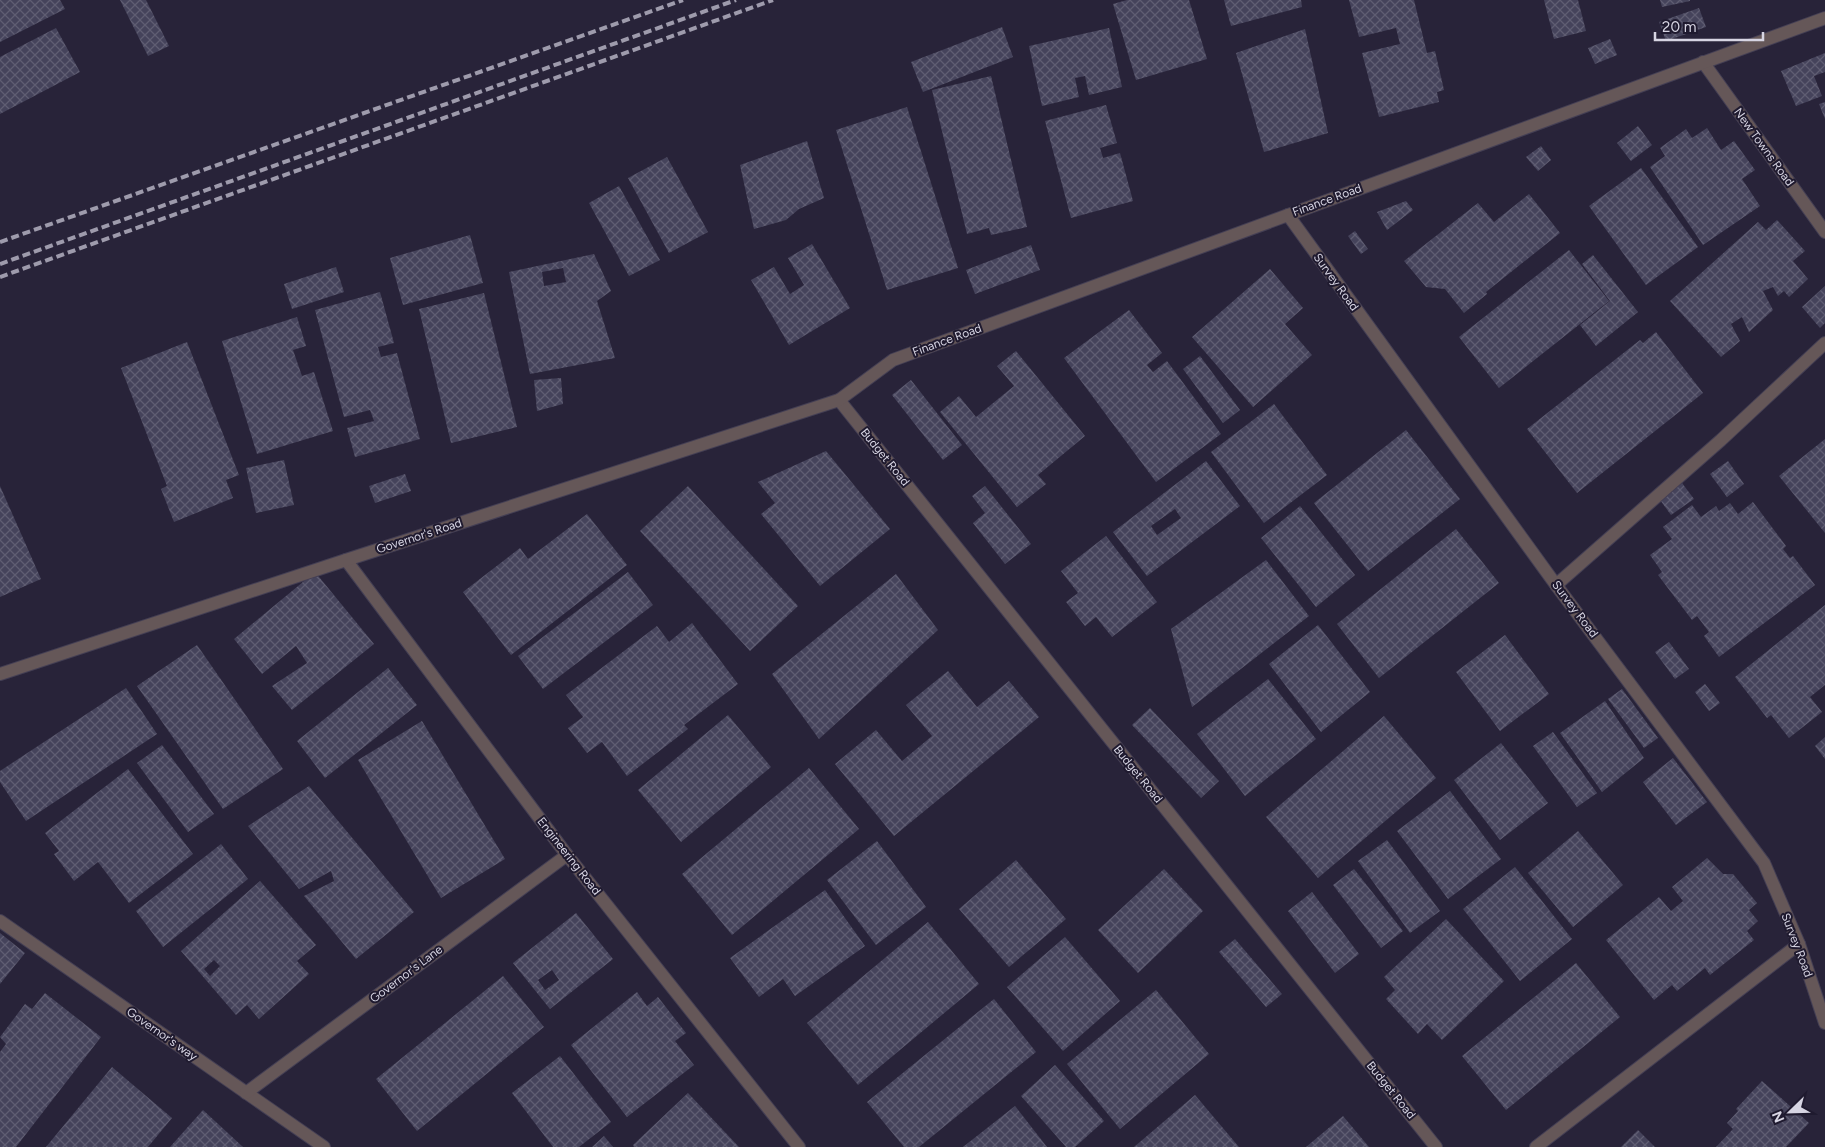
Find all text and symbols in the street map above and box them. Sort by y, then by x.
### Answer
scale bar [1655,10,1762,42]
text: 20 m [1662,18,1696,36]
street label: New Towns Road [1731,105,1797,189]
street label: Finance Road [1291,181,1363,219]
street label: Survey Road [1310,251,1362,313]
street label: Finance Road [911,321,983,359]
street label: Budget Road [858,425,912,489]
street label: Governor's Road [375,516,463,556]
street label: Survey Road [1549,578,1601,640]
street label: Budget Road [1111,742,1165,806]
street label: Engineering Road [534,814,604,898]
street label: Survey Road [1778,911,1816,979]
street label: Governor's Lane [367,942,445,1006]
street label: Governor's way [124,1004,201,1064]
street label: Budget Road [1364,1058,1418,1122]
north arrow [1765,1087,1815,1137]
text: N [1769,1109,1788,1125]

